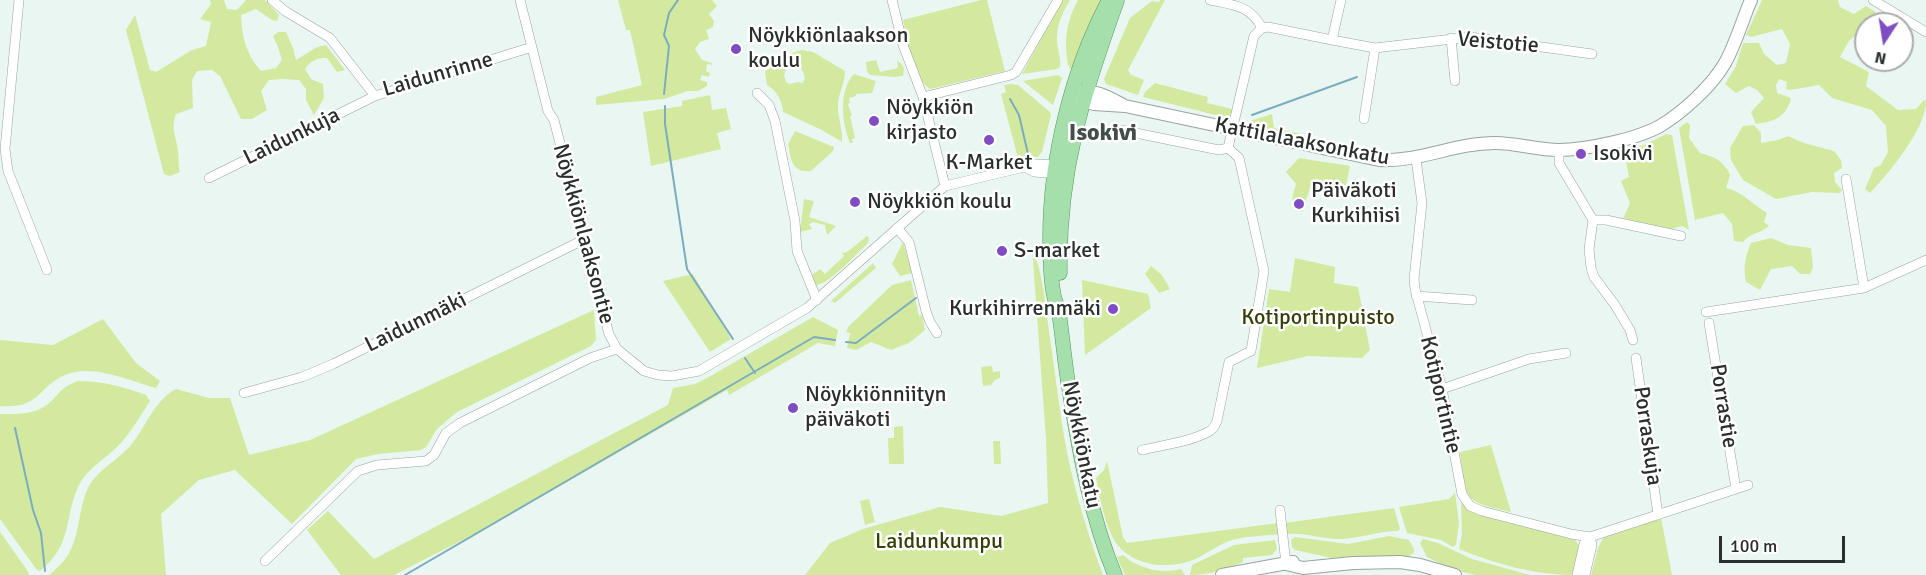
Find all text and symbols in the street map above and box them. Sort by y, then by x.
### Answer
north arrow [1854,12,1914,72]
place label: Nöykkiönlaakson koulu [748,23,909,74]
street label: Veistotie [1456,26,1540,60]
marker: Nöykkiönlaakson koulu [729,42,743,56]
street label: Laidunrinne [380,47,496,103]
text: N [1873,47,1888,69]
place label: Nöykkiön kirjasto [886,95,974,146]
street label: Laidunkuja [239,102,345,172]
street label: Kattilalaaksonkatu [1212,112,1392,172]
marker: Nöykkiön kirjasto [867,114,881,128]
district label: Isokivi [1069,120,1137,148]
marker: K-Market [982,133,996,147]
street label: Nöykkiönlaaksontie [546,141,620,327]
place label: Isokivi [1593,141,1653,167]
marker: Isokivi [1574,147,1588,161]
place label: K-Market [946,150,1032,176]
place label: Päiväkoti Kurkihiisi [1311,178,1400,230]
place label: Nöykkiön koulu [867,189,1012,215]
marker: Nöykkiön koulu [848,195,862,209]
marker: Päiväkoti Kurkihiisi [1292,197,1306,211]
place label: S-market [1014,238,1100,264]
marker: S-market [995,244,1009,258]
street label: Laidunmäki [361,287,471,359]
place label: Kurkihirrenmäki [949,296,1101,322]
marker: Kurkihirrenmäki [1106,302,1120,316]
park label: Kotiportinpuisto [1241,305,1395,331]
street label: Kotiportintie [1414,333,1466,457]
street label: Porrastie [1703,362,1743,450]
street label: Nöykkiönkatu [1056,379,1106,511]
place label: Nöykkiönniityn päiväkoti [805,382,947,434]
street label: Porraskuja [1627,385,1667,487]
marker: Nöykkiönniityn päiväkoti [786,401,800,415]
scale bar [1722,524,1848,562]
park label: Laidunkumpu [875,529,1003,555]
text: 100 m [1730,535,1777,557]

